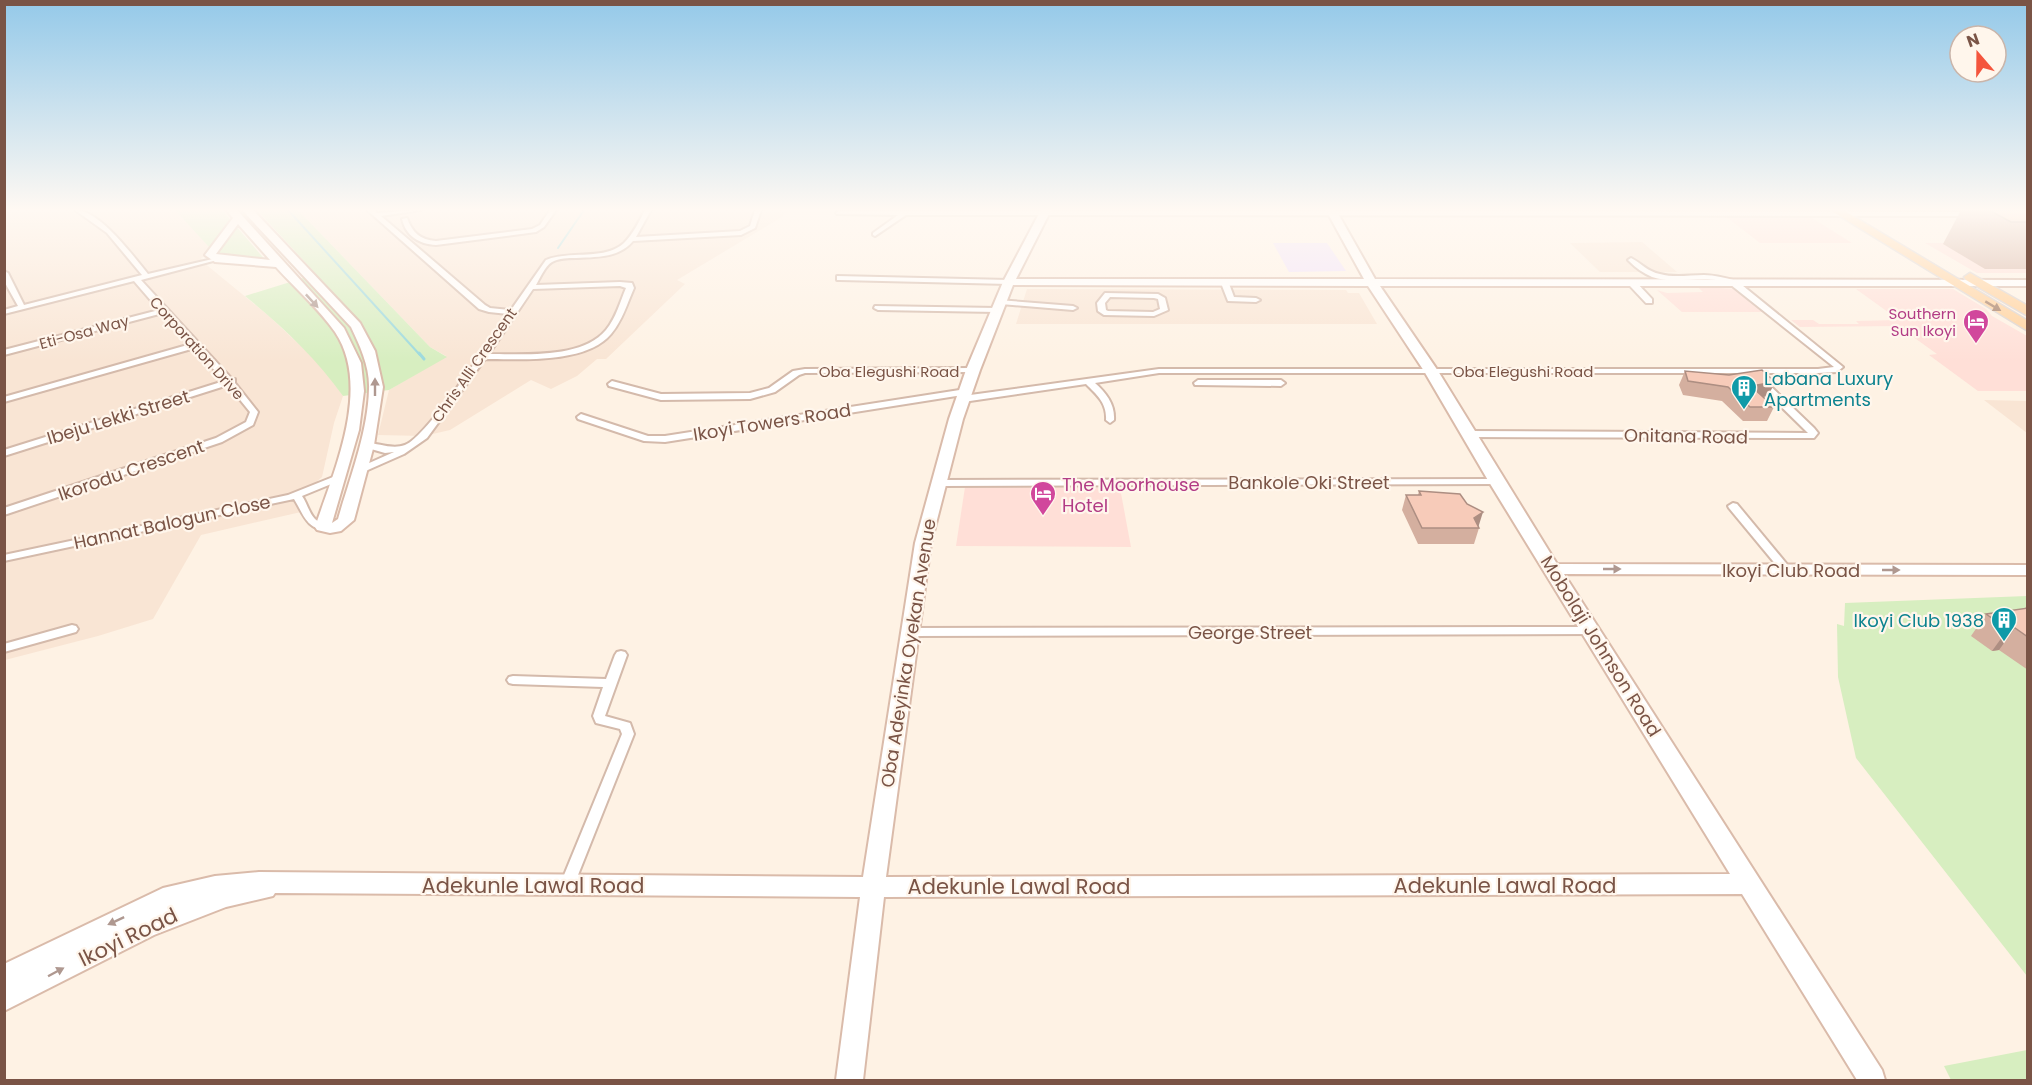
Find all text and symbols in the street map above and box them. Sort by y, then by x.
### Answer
north arrow [1948,24,2008,84]
text: N [1963,28,1983,53]
street label: Corporation Drive [145,292,249,404]
one-way arrow [305,293,319,307]
one-way arrow [1985,301,2001,312]
place label: Southern Sun Ikoyi [1888,303,1956,341]
street label: Chris Alli Crescent [427,304,521,426]
hotel icon: Southern Sun Ikoyi [1961,307,1991,345]
street label: Eti-Osa Way [37,310,132,354]
street label: Oba Elegushi Road [819,361,959,382]
street label: Oba Elegushi Road [1453,361,1593,382]
place label: Labana Luxury Apartments [1764,366,1893,412]
building icon: Labana Luxury Apartments [1729,373,1759,411]
one-way arrow [370,377,380,396]
street label: Ibeju Lekki Street [44,383,192,451]
street label: Ikoyi Towers Road [691,397,853,447]
street label: Onitana Road [1624,422,1748,450]
street label: Ikorodu Crescent [54,433,208,507]
street label: Bankole Oki Street [1228,470,1390,495]
place label: The Moorhouse Hotel [1062,472,1200,518]
hotel icon: The Moorhouse Hotel [1028,479,1058,517]
street label: Hannat Balogun Close [71,489,273,555]
street label: Oba Adeyinka Oyekan Avenue [874,517,942,789]
street label: Mobolaji Johnson Road [1535,551,1667,741]
street label: Ikoyi Club Road [1722,558,1860,583]
one-way arrow [1603,564,1622,574]
one-way arrow [1882,565,1901,575]
building icon: Ikoyi Club 1938 [1989,605,2019,643]
place label: Ikoyi Club 1938 [1854,608,1984,633]
street label: George Street [1188,620,1312,645]
street label: Adekunle Lawal Road [422,871,644,900]
street label: Adekunle Lawal Road [1394,871,1616,900]
street label: Adekunle Lawal Road [908,872,1130,901]
street label: Ikoyi Road [74,901,182,973]
one-way arrow [108,916,125,925]
one-way arrow [48,968,65,977]

